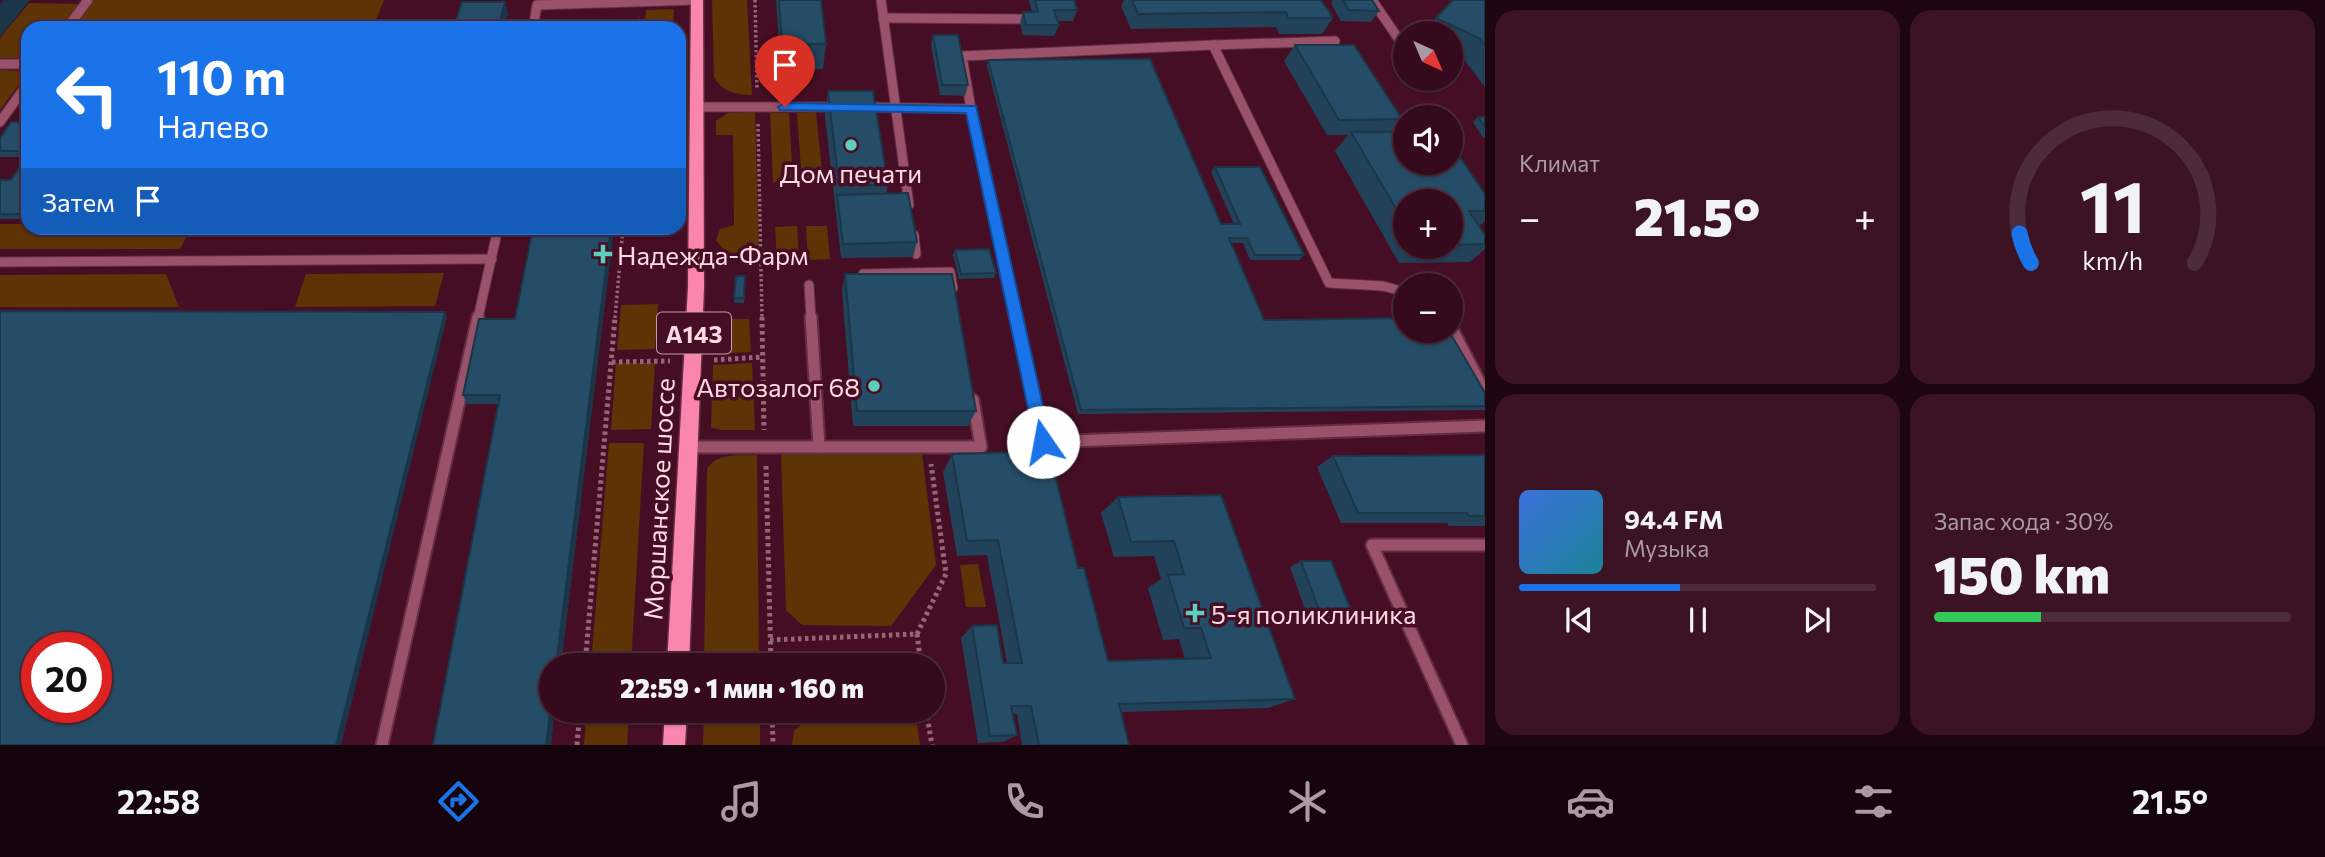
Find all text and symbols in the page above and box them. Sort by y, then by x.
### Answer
north arrow [1393,21,1463,91]
map controls [1393,21,1463,343]
pin [755,35,815,107]
text: 110 m [157,45,286,105]
icon: arrive [766,46,804,84]
icon: left [42,49,133,140]
text: Налево [157,105,269,145]
button: sound [1393,105,1463,175]
marker: Дом печати [843,137,859,153]
text: Климат [1519,149,1600,177]
place label: Дом печати [780,157,922,188]
text: 11 [2080,159,2145,248]
icon: arrive [129,182,167,220]
text: 21.5° [1634,183,1760,247]
text: Затем [42,186,115,217]
button: + [1393,189,1463,259]
text: − [1519,193,1541,240]
text: + [1854,193,1876,240]
place label: Надежда-Фарм [617,239,809,270]
text: km/h [2082,245,2143,275]
marker: Надежда-Фарм [595,246,611,262]
button: − [1393,273,1463,343]
road number: А143 [657,312,731,354]
place label: Автозалог 68 [696,371,860,402]
street label: Моршанское шоссе [636,377,680,621]
marker: Автозалог 68 [866,378,882,394]
position arrow [1006,405,1080,479]
text: 94.4 FM [1624,503,1724,534]
text: Запас хода · 30% [1934,507,2113,535]
text: Музыка [1624,534,1709,562]
text: 150 km [1934,541,2110,605]
place label: 5-я поликлиника [1211,598,1417,629]
icon: previous [1560,601,1598,639]
icon: pause [1679,601,1717,639]
icon: next [1798,601,1836,639]
marker: 5-я поликлиника [1185,603,1205,623]
speed limit sign: 20 [21,632,112,723]
text: 22:59 · 1 мин · 160 m [620,672,864,703]
icon: directions [434,777,483,826]
icon: music [717,777,766,826]
icon: phone [1000,777,1049,826]
icon: climate [1283,777,1332,826]
icon: car [1566,777,1615,826]
icon: filters [1849,777,1898,826]
text: 22:58 [117,781,200,821]
text: 21.5° [2132,781,2208,821]

